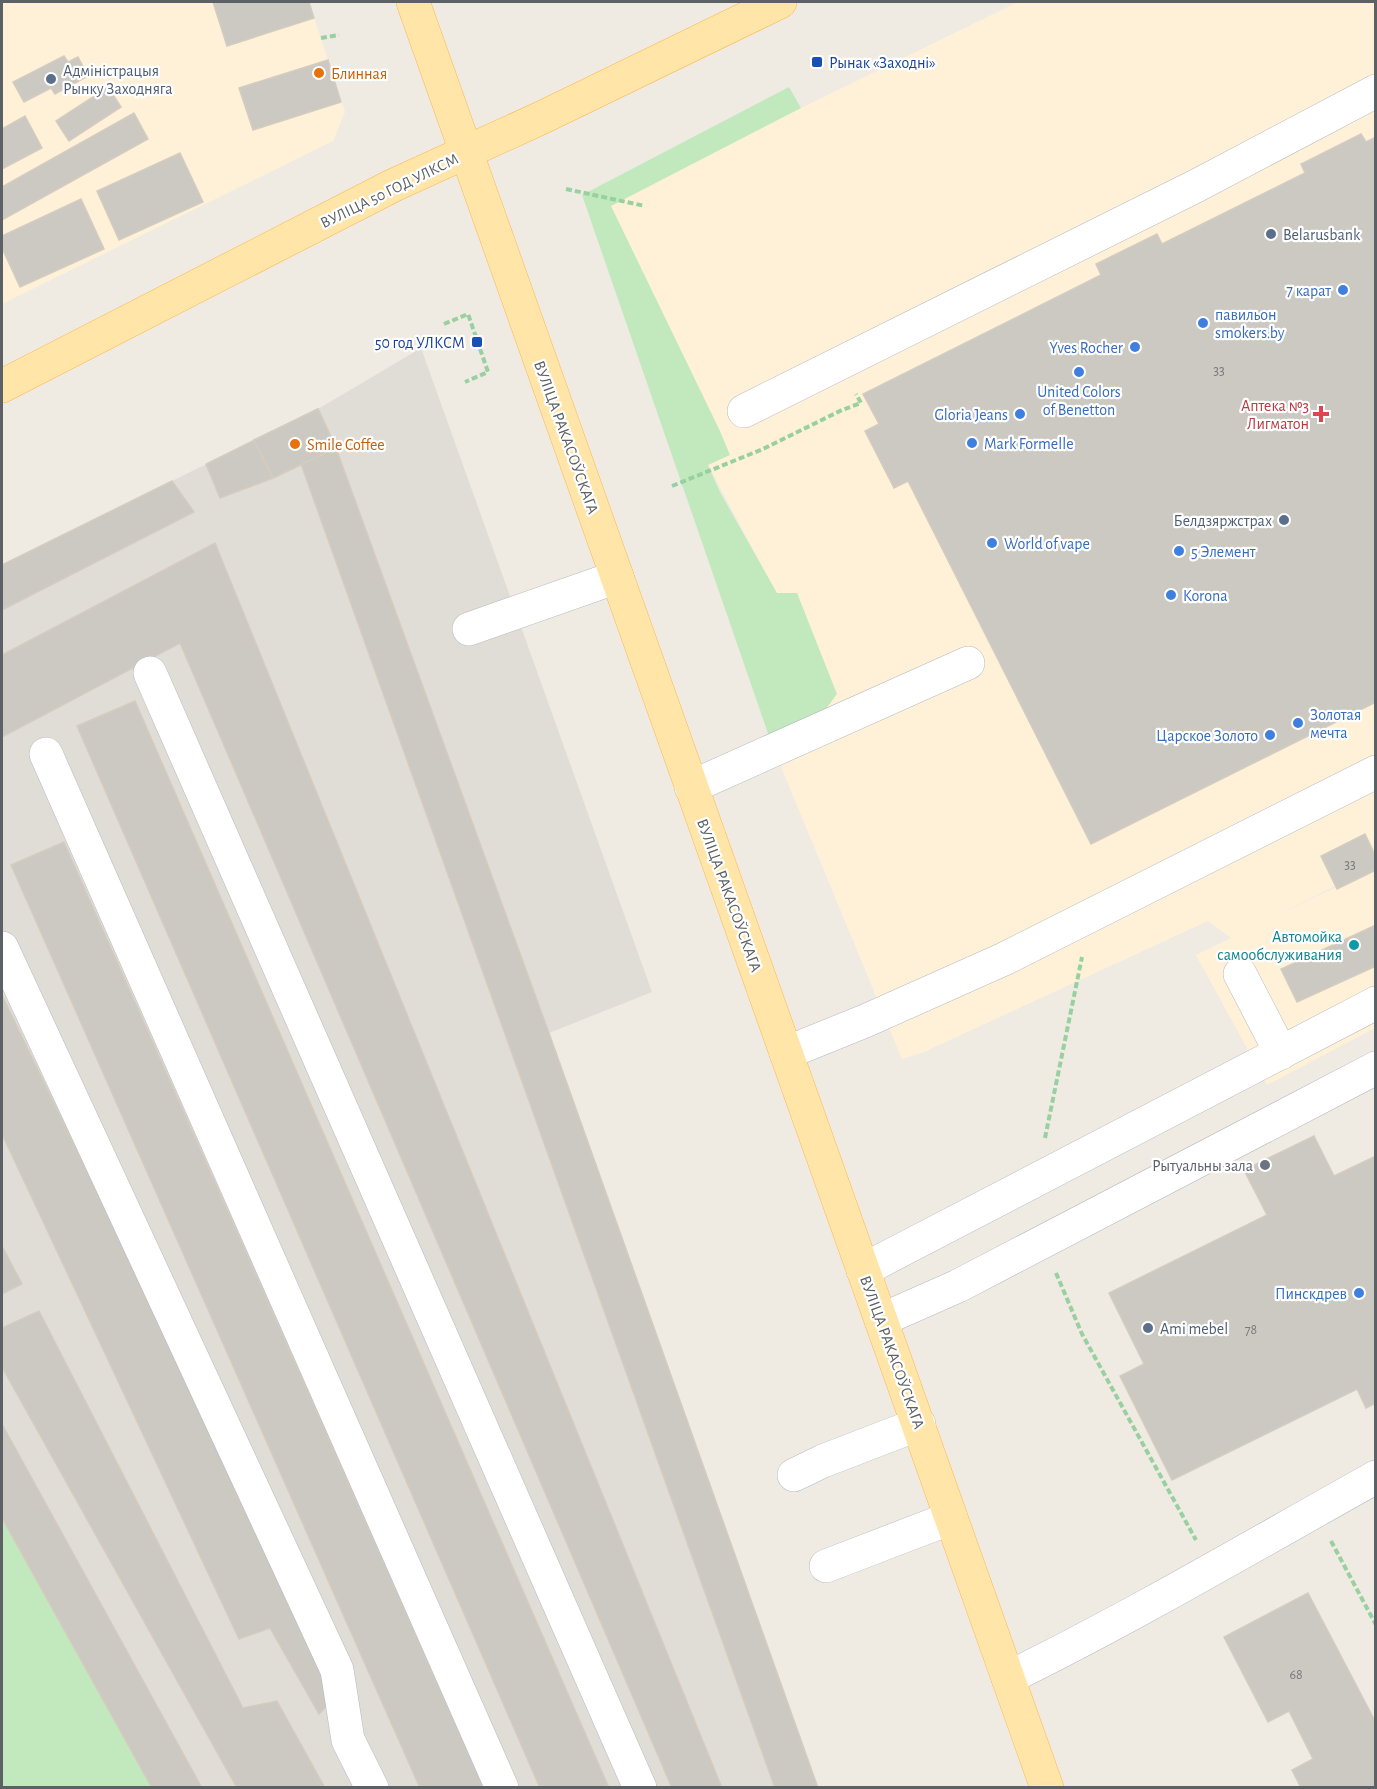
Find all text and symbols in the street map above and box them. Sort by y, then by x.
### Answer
marker: Рынак «Заходні» [810,55,824,69]
place label: Рынак «Заходні» [829,55,936,71]
place label: Адміністрацыя Рынку Заходняга [63,63,173,98]
marker: Блинная [312,66,326,80]
place label: Блинная [331,66,387,82]
marker: Адміністрацыя Рынку Заходняга [44,72,58,86]
street label: ВУЛІЦА 50 ГОД УЛКСМ [318,151,461,231]
marker: Belarusbank [1264,227,1278,241]
place label: Belarusbank [1283,227,1361,243]
place label: 7 карат [1286,283,1331,299]
marker: 7 карат [1336,283,1350,297]
place label: павильон smokers.by [1215,307,1285,342]
marker: павильон smokers.by [1196,316,1210,330]
place label: 50 год УЛКСМ [375,335,465,351]
marker: 50 год УЛКСМ [470,335,484,349]
place label: Yves Rocher [1050,340,1124,356]
marker: Yves Rocher [1128,340,1142,354]
street label: ВУЛІЦА РАКАСОЎСКАГА [531,358,602,517]
house number: 33 [1213,364,1225,378]
marker: United Colors of Benetton [1072,365,1086,379]
place label: United Colors of Benetton [1037,384,1121,418]
place label: Аптека №3 Лигматон [1241,398,1309,432]
place label: Gloria Jeans [934,407,1008,423]
marker: Gloria Jeans [1013,407,1027,421]
marker: Аптека №3 Лигматон [1314,407,1328,421]
marker: Mark Formelle [965,436,979,450]
place label: Mark Formelle [984,436,1074,452]
marker: Smile Coffee [288,437,302,451]
place label: Smile Coffee [307,437,385,453]
place label: Белдзяржстрах [1174,513,1272,529]
marker: Белдзяржстрах [1277,513,1291,527]
marker: World of vape [985,536,999,550]
place label: World of vape [1004,536,1090,552]
marker: 5 Элемент [1172,544,1186,558]
place label: 5 Элемент [1191,544,1256,560]
marker: Korona [1164,588,1178,602]
place label: Korona [1183,588,1228,604]
place label: Золотая мечта [1310,707,1361,741]
marker: Золотая мечта [1291,716,1305,730]
place label: Царское Золото [1156,728,1258,744]
marker: Царское Золото [1263,728,1277,742]
street label: ВУЛІЦА РАКАСОЎСКАГА [694,816,765,975]
house number: 33 [1344,858,1356,872]
place label: Автомойка самообслуживания [1217,929,1342,964]
marker: Автомойка самообслуживания [1347,938,1361,952]
place label: Рытуальны зала [1152,1158,1253,1175]
marker: Рытуальны зала [1258,1158,1272,1172]
street label: ВУЛІЦА РАКАСОЎСКАГА [857,1273,928,1432]
place label: Пинскдрев [1275,1286,1347,1302]
marker: Пинскдрев [1352,1286,1366,1300]
marker: Ami mebel [1141,1321,1155,1335]
place label: Ami mebel [1160,1321,1228,1337]
house number: 78 [1245,1323,1257,1337]
house number: 68 [1289,1668,1303,1682]

